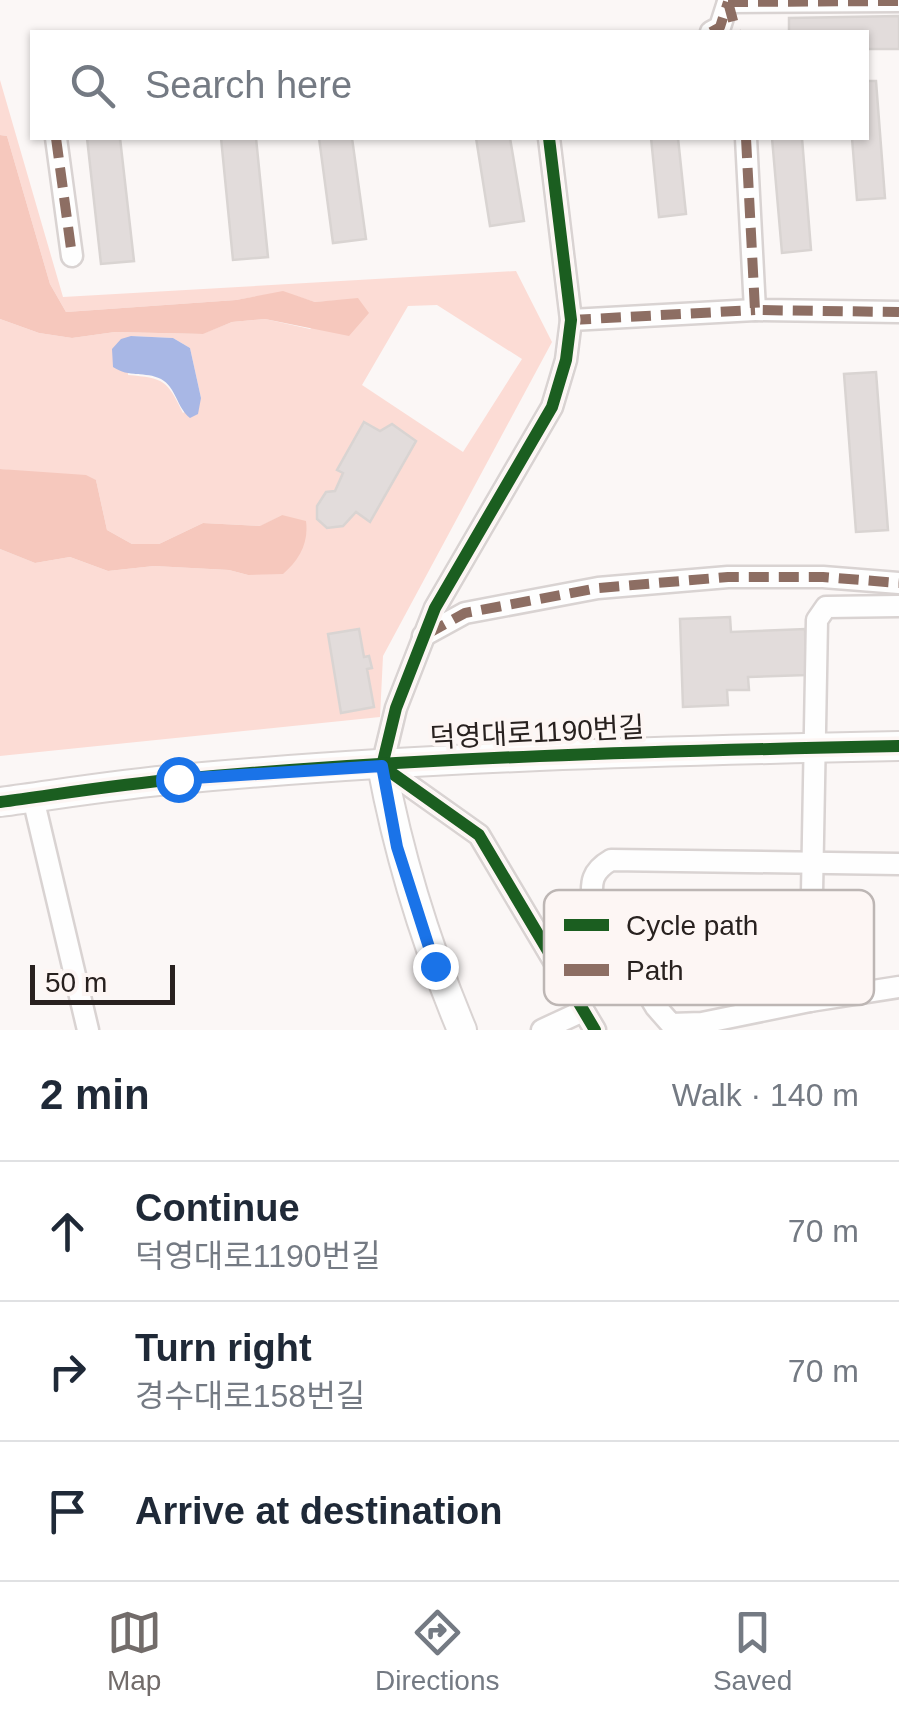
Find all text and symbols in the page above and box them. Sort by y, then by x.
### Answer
search box [30,30,869,140]
icon: search [65,58,120,113]
text: Search here [145,64,352,106]
street label: 덕영대로1190번길 [429,711,645,754]
route start [156,757,202,803]
legend [544,890,874,1005]
text: Cycle path [626,910,758,941]
route end [413,944,459,990]
text: Path [626,955,684,986]
scale bar [30,960,175,1004]
text: 50 m [45,967,107,998]
text: 2 min [40,1071,150,1118]
text: Walk · 140 m [672,1077,859,1113]
text: Continue [135,1187,300,1229]
icon: ahead [40,1204,95,1259]
text: 70 m [788,1213,859,1249]
text: 덕영대로1190번길 [135,1238,380,1274]
text: Turn right [135,1327,312,1369]
icon: right [40,1344,95,1399]
text: 70 m [788,1353,859,1389]
text: 경수대로158번길 [135,1378,365,1414]
icon: arrive [40,1484,95,1539]
text: Arrive at destination [135,1490,502,1532]
tab: Map [107,1605,162,1697]
tab: Directions [375,1605,500,1697]
tab: Saved [713,1605,792,1697]

